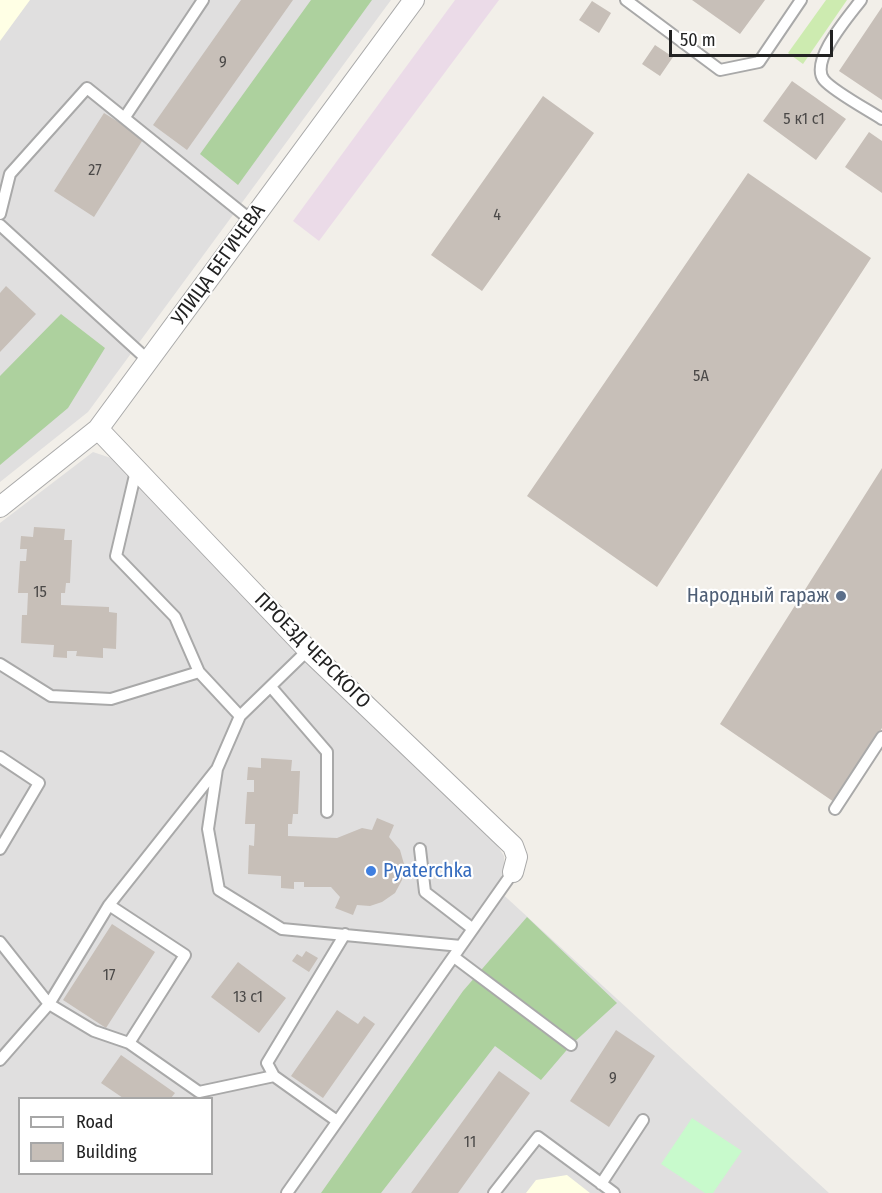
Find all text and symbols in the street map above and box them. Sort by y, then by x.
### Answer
scale bar [672,18,836,56]
text: 50 m [680,29,716,51]
house number: 9 [219,53,227,73]
house number: 5 к1 с1 [783,110,825,130]
house number: 27 [88,161,102,181]
street label: УЛИЦА БЕГИЧЕВА [167,200,271,330]
house number: 4 [493,206,501,226]
house number: 5A [693,367,709,387]
house number: 15 [33,583,47,603]
place label: Народный гараж [687,584,829,608]
street label: ПРОЕЗД ЧЕРСКОГО [249,588,375,714]
marker: Народный гараж [834,589,848,603]
place label: Pyaterchka [383,859,472,883]
marker: Pyaterchka [364,864,378,878]
house number: 17 [103,966,115,986]
house number: 13 с1 [233,988,263,1008]
house number: 9 [609,1069,617,1089]
legend [18,1097,213,1175]
text: Road [76,1111,113,1133]
house number: 11 [464,1133,476,1153]
text: Building [76,1141,137,1163]

